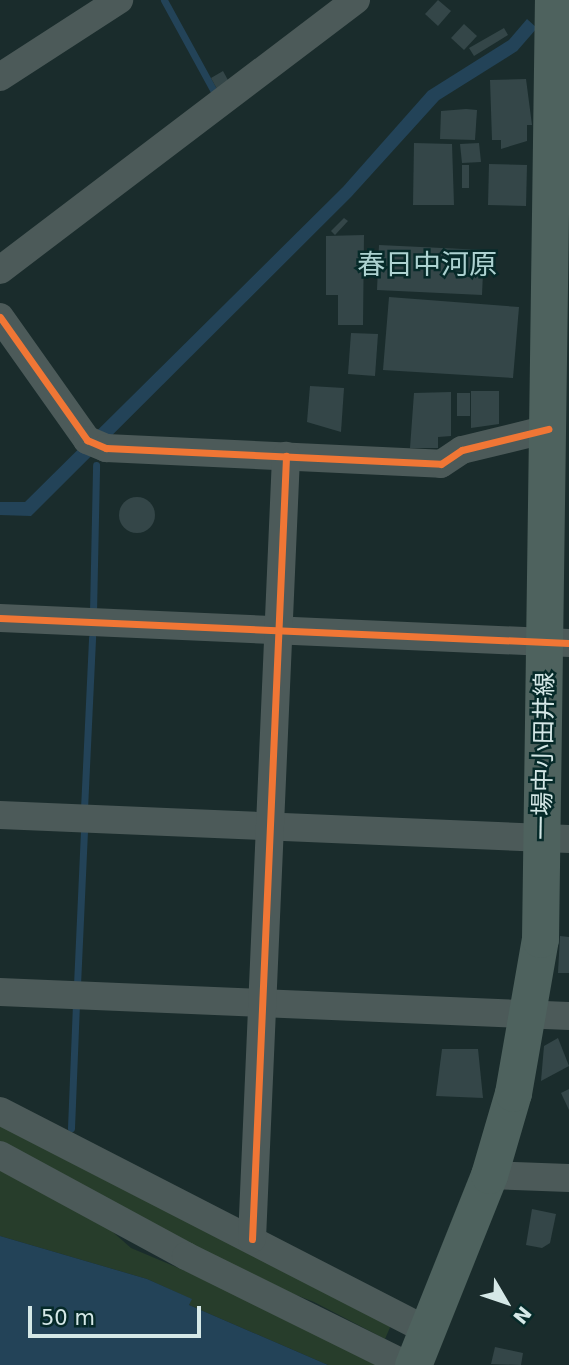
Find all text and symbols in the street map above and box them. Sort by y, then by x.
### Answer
district label: 春日中河原 [357,248,497,282]
street label: 一場中小田井線 [528,672,560,840]
north arrow [471,1267,541,1337]
scale bar [32,1292,205,1336]
text: N [509,1302,536,1328]
text: 50 m [41,1306,95,1330]

